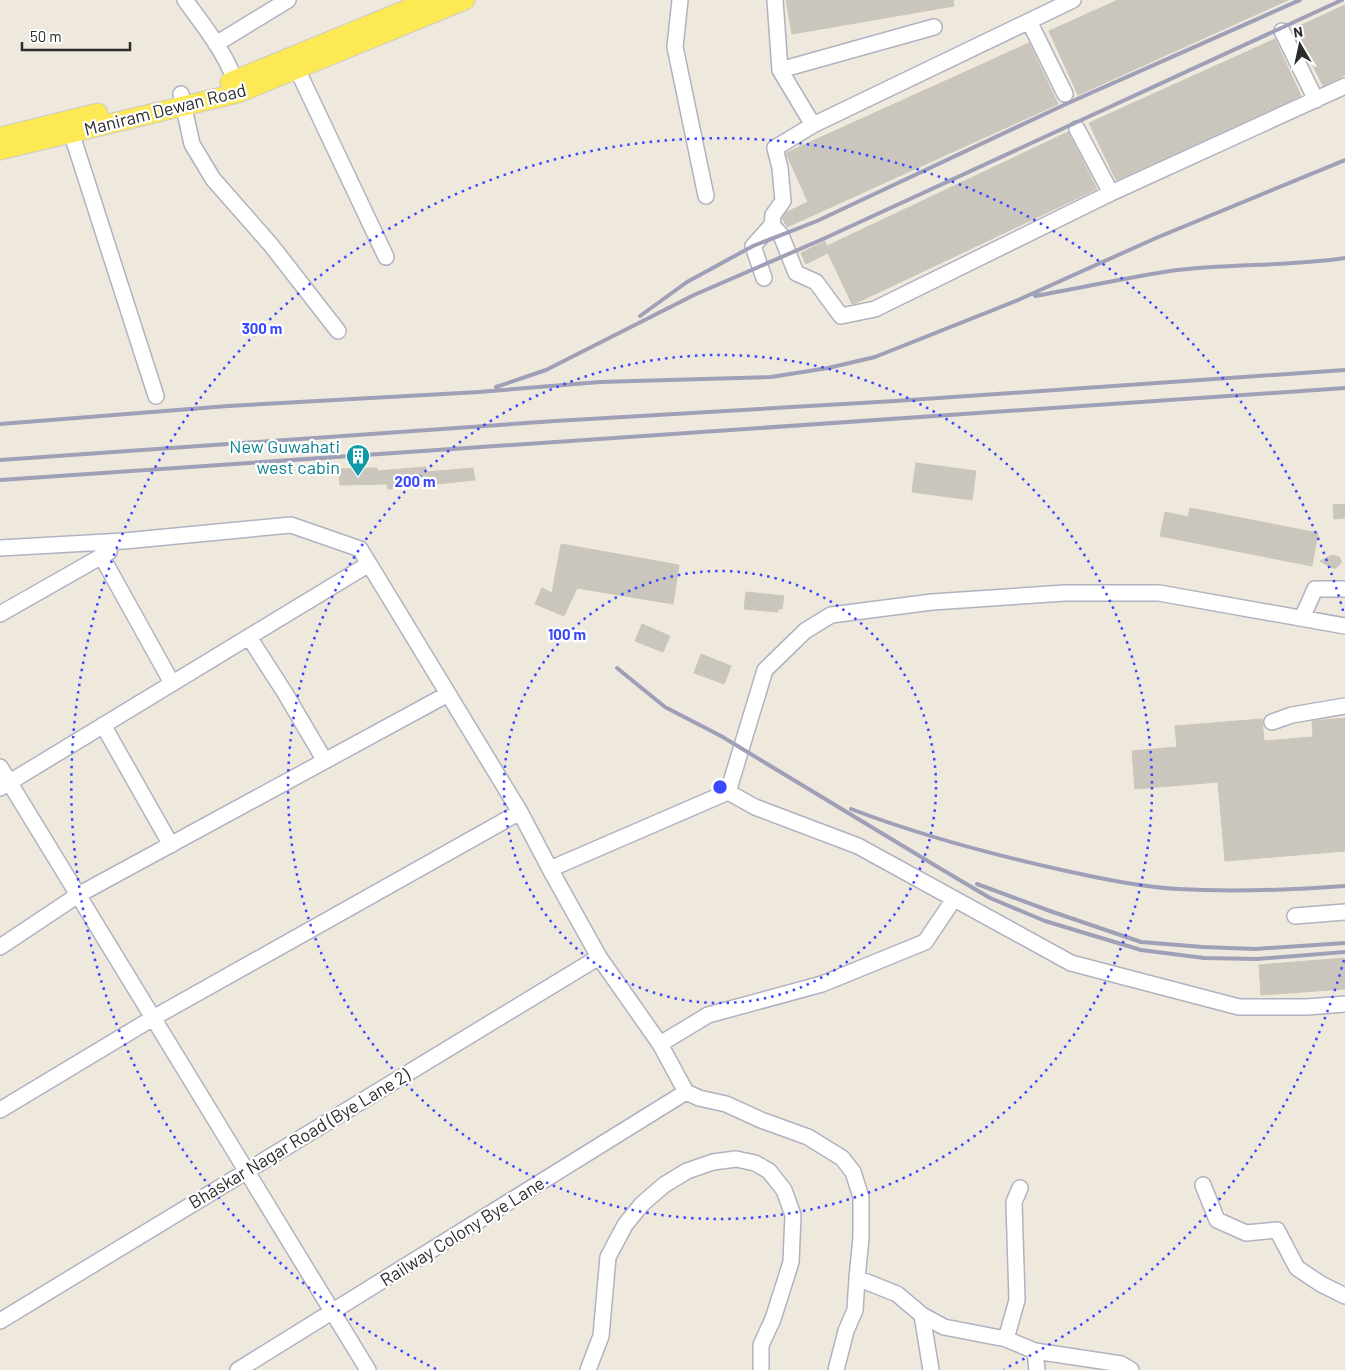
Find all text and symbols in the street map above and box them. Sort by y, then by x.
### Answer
scale bar [22,20,130,52]
north arrow [1275,20,1325,70]
text: N [1292,23,1304,41]
text: 50 m [30,27,62,45]
street label: Maniram Dewan Road [82,78,248,140]
text: 300 m [242,319,282,337]
place label: New Guwahati west cabin [229,435,340,478]
building icon: New Guwahati west cabin [345,443,371,477]
text: 200 m [394,472,436,490]
text: 100 m [548,625,586,643]
centre of rings [711,778,729,796]
street label: Bhaskar Nagar Road (Bye Lane 2) [184,1063,414,1213]
street label: Railway Colony Bye Lane [376,1171,548,1291]

